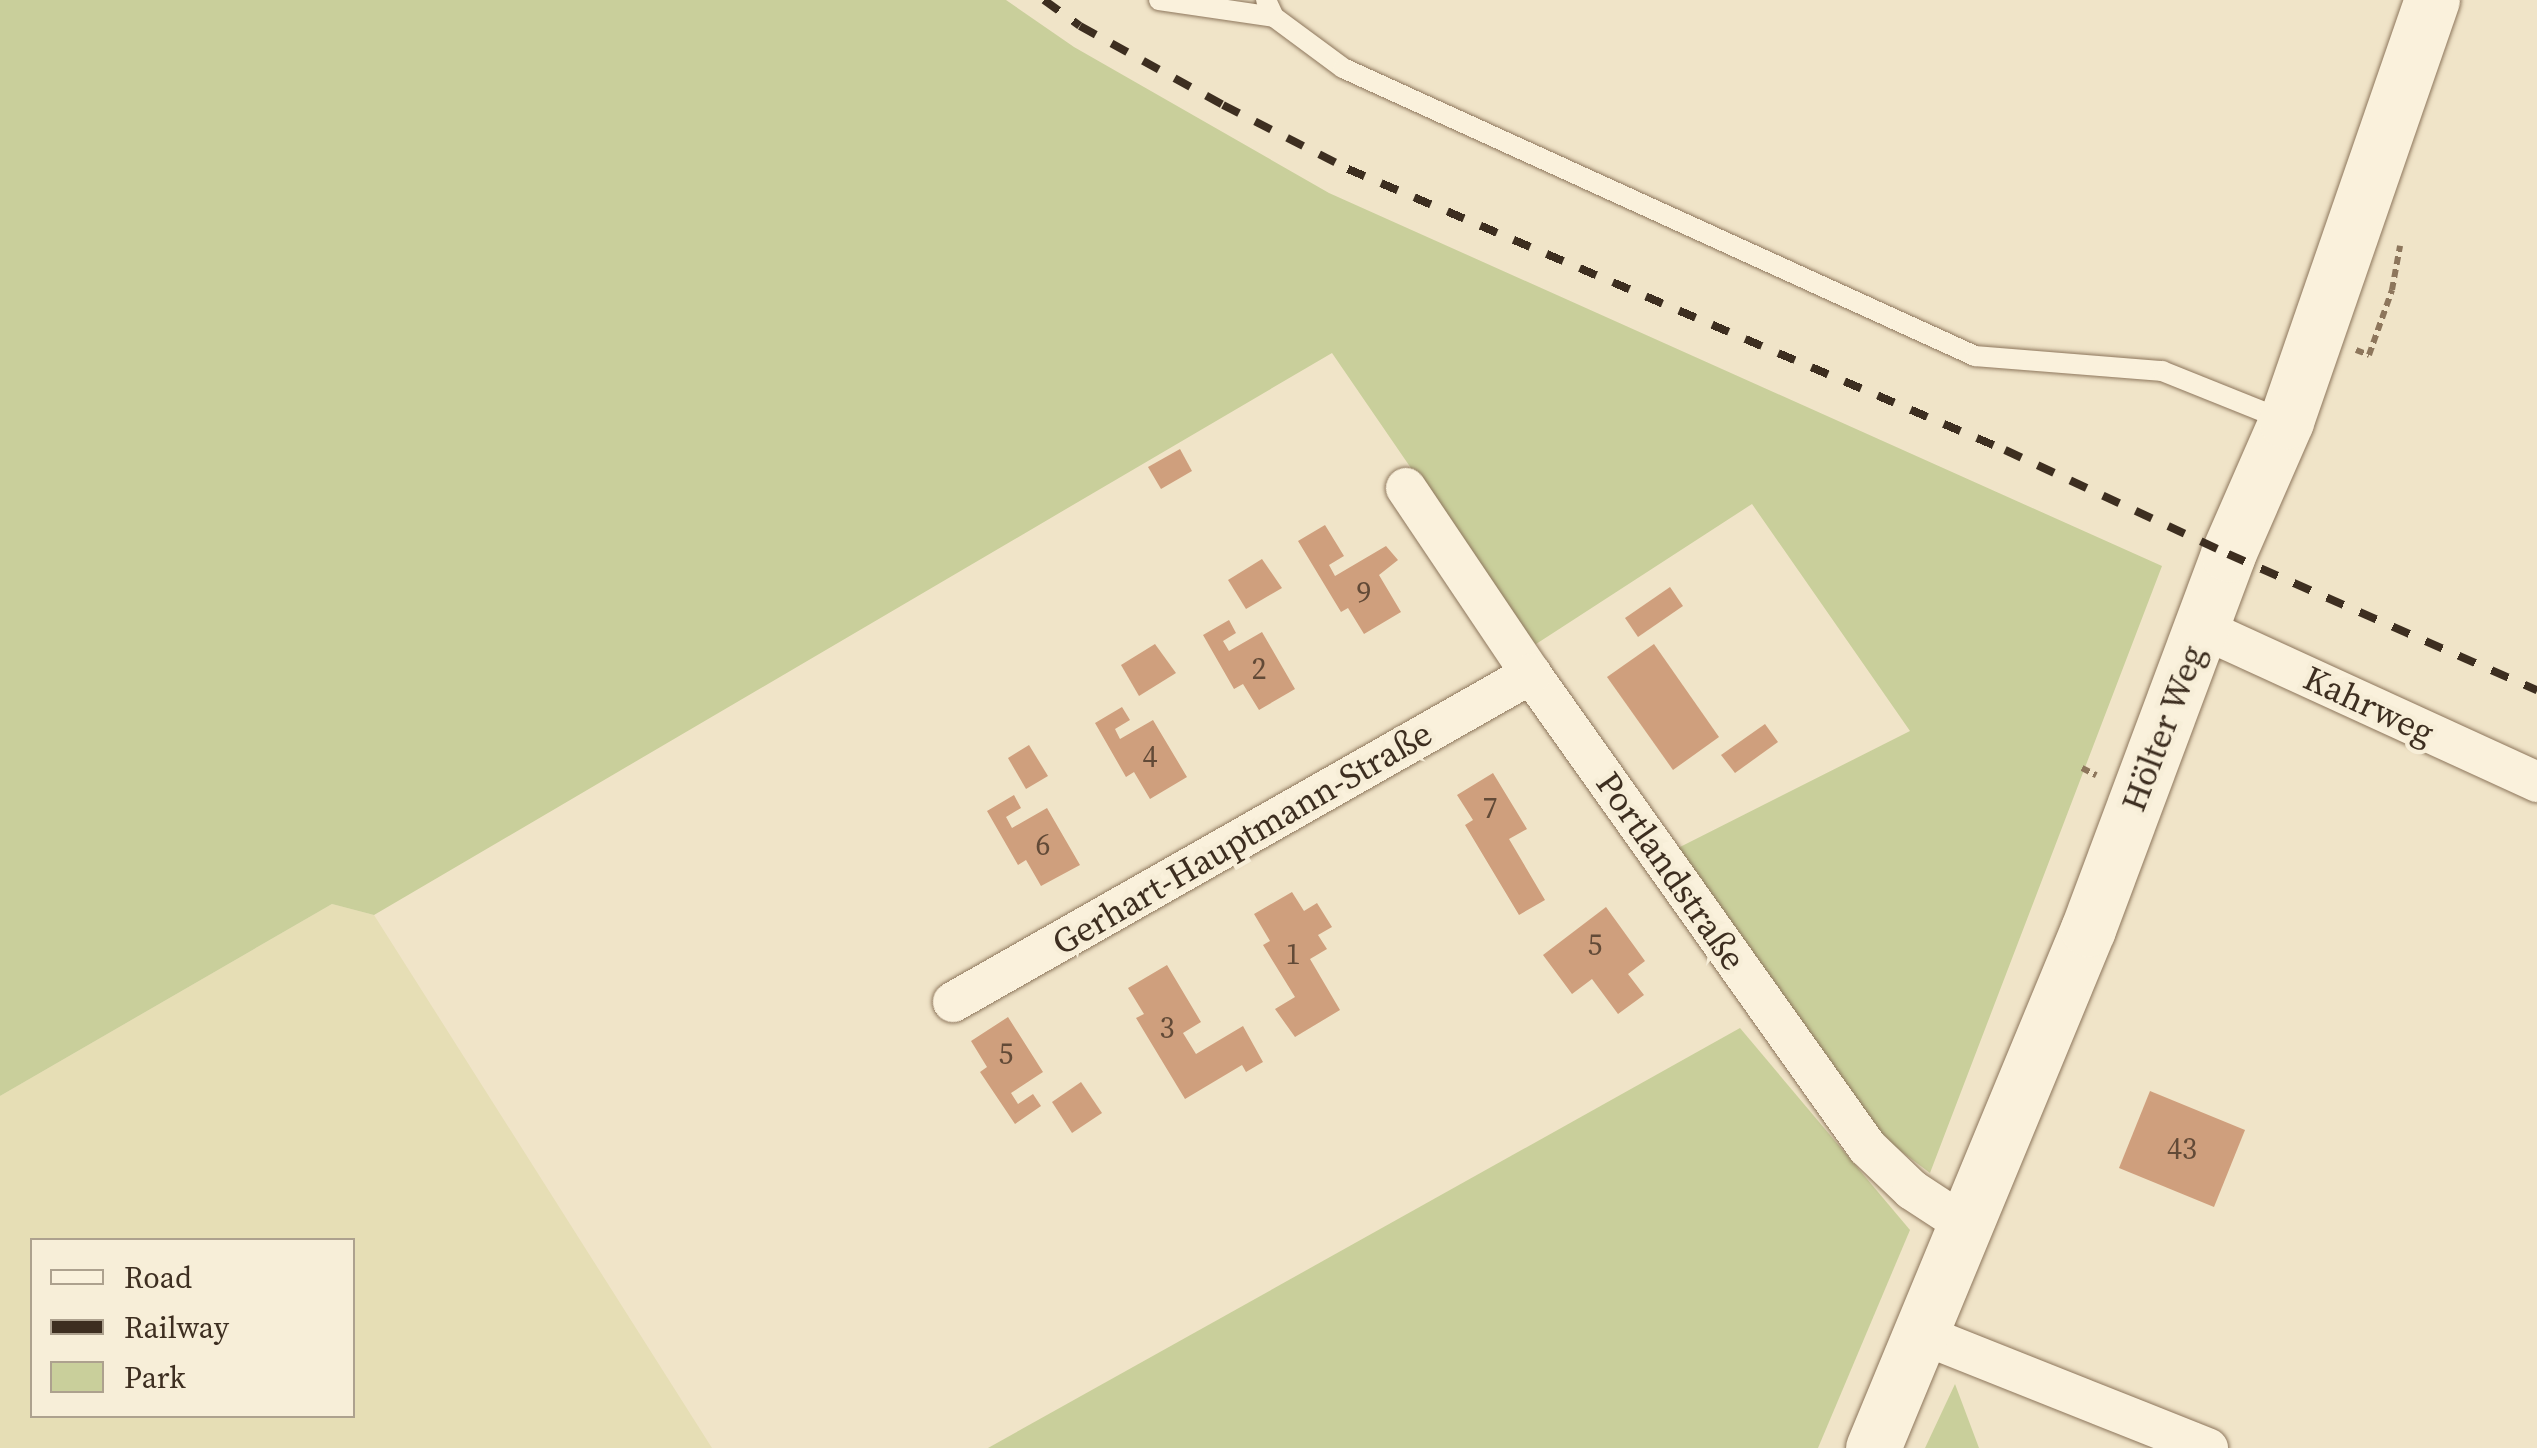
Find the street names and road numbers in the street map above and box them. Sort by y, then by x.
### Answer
street label: Hölter Weg [2112,639,2214,817]
street label: Kahrweg [2297,657,2441,753]
street label: Gerhart-Hauptmann-Straße [1045,712,1439,964]
street label: Portlandstraße [1587,764,1755,978]

